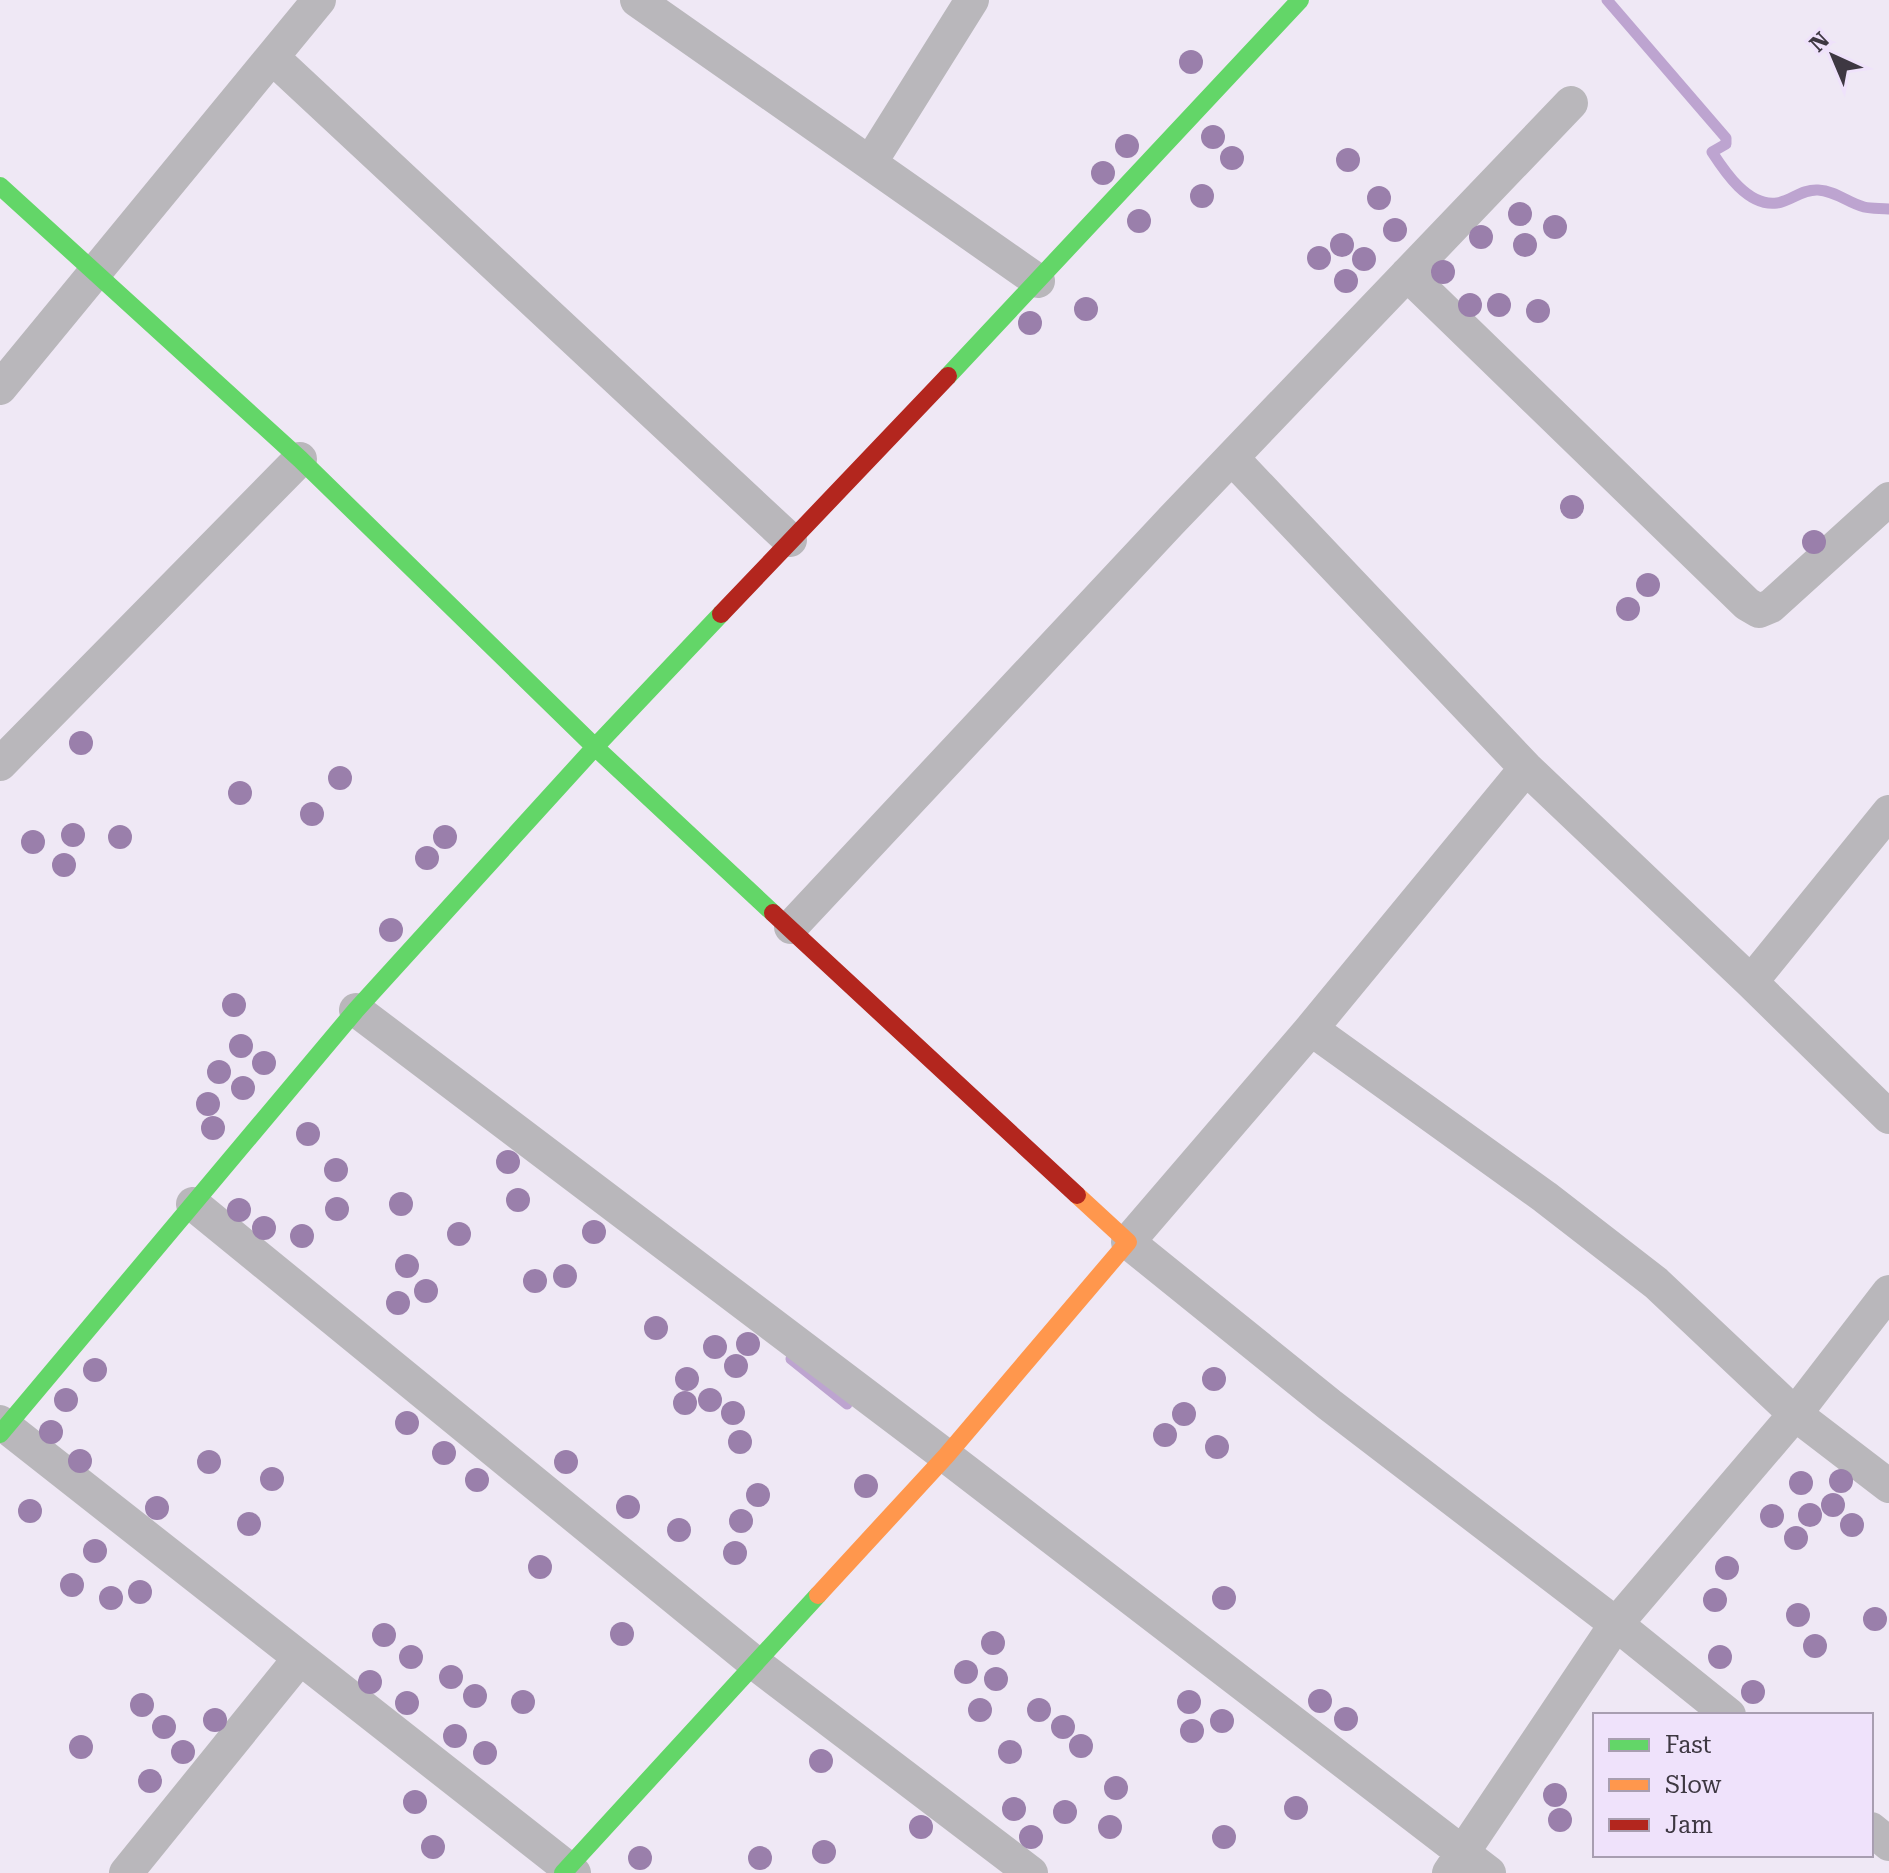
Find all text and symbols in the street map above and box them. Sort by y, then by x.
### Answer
north arrow [1793,16,1873,96]
text: N [1805,27,1834,57]
legend [1593,1713,1873,1857]
text: Fast [1665,1731,1712,1759]
text: Slow [1665,1771,1722,1799]
text: Jam [1665,1811,1713,1839]

